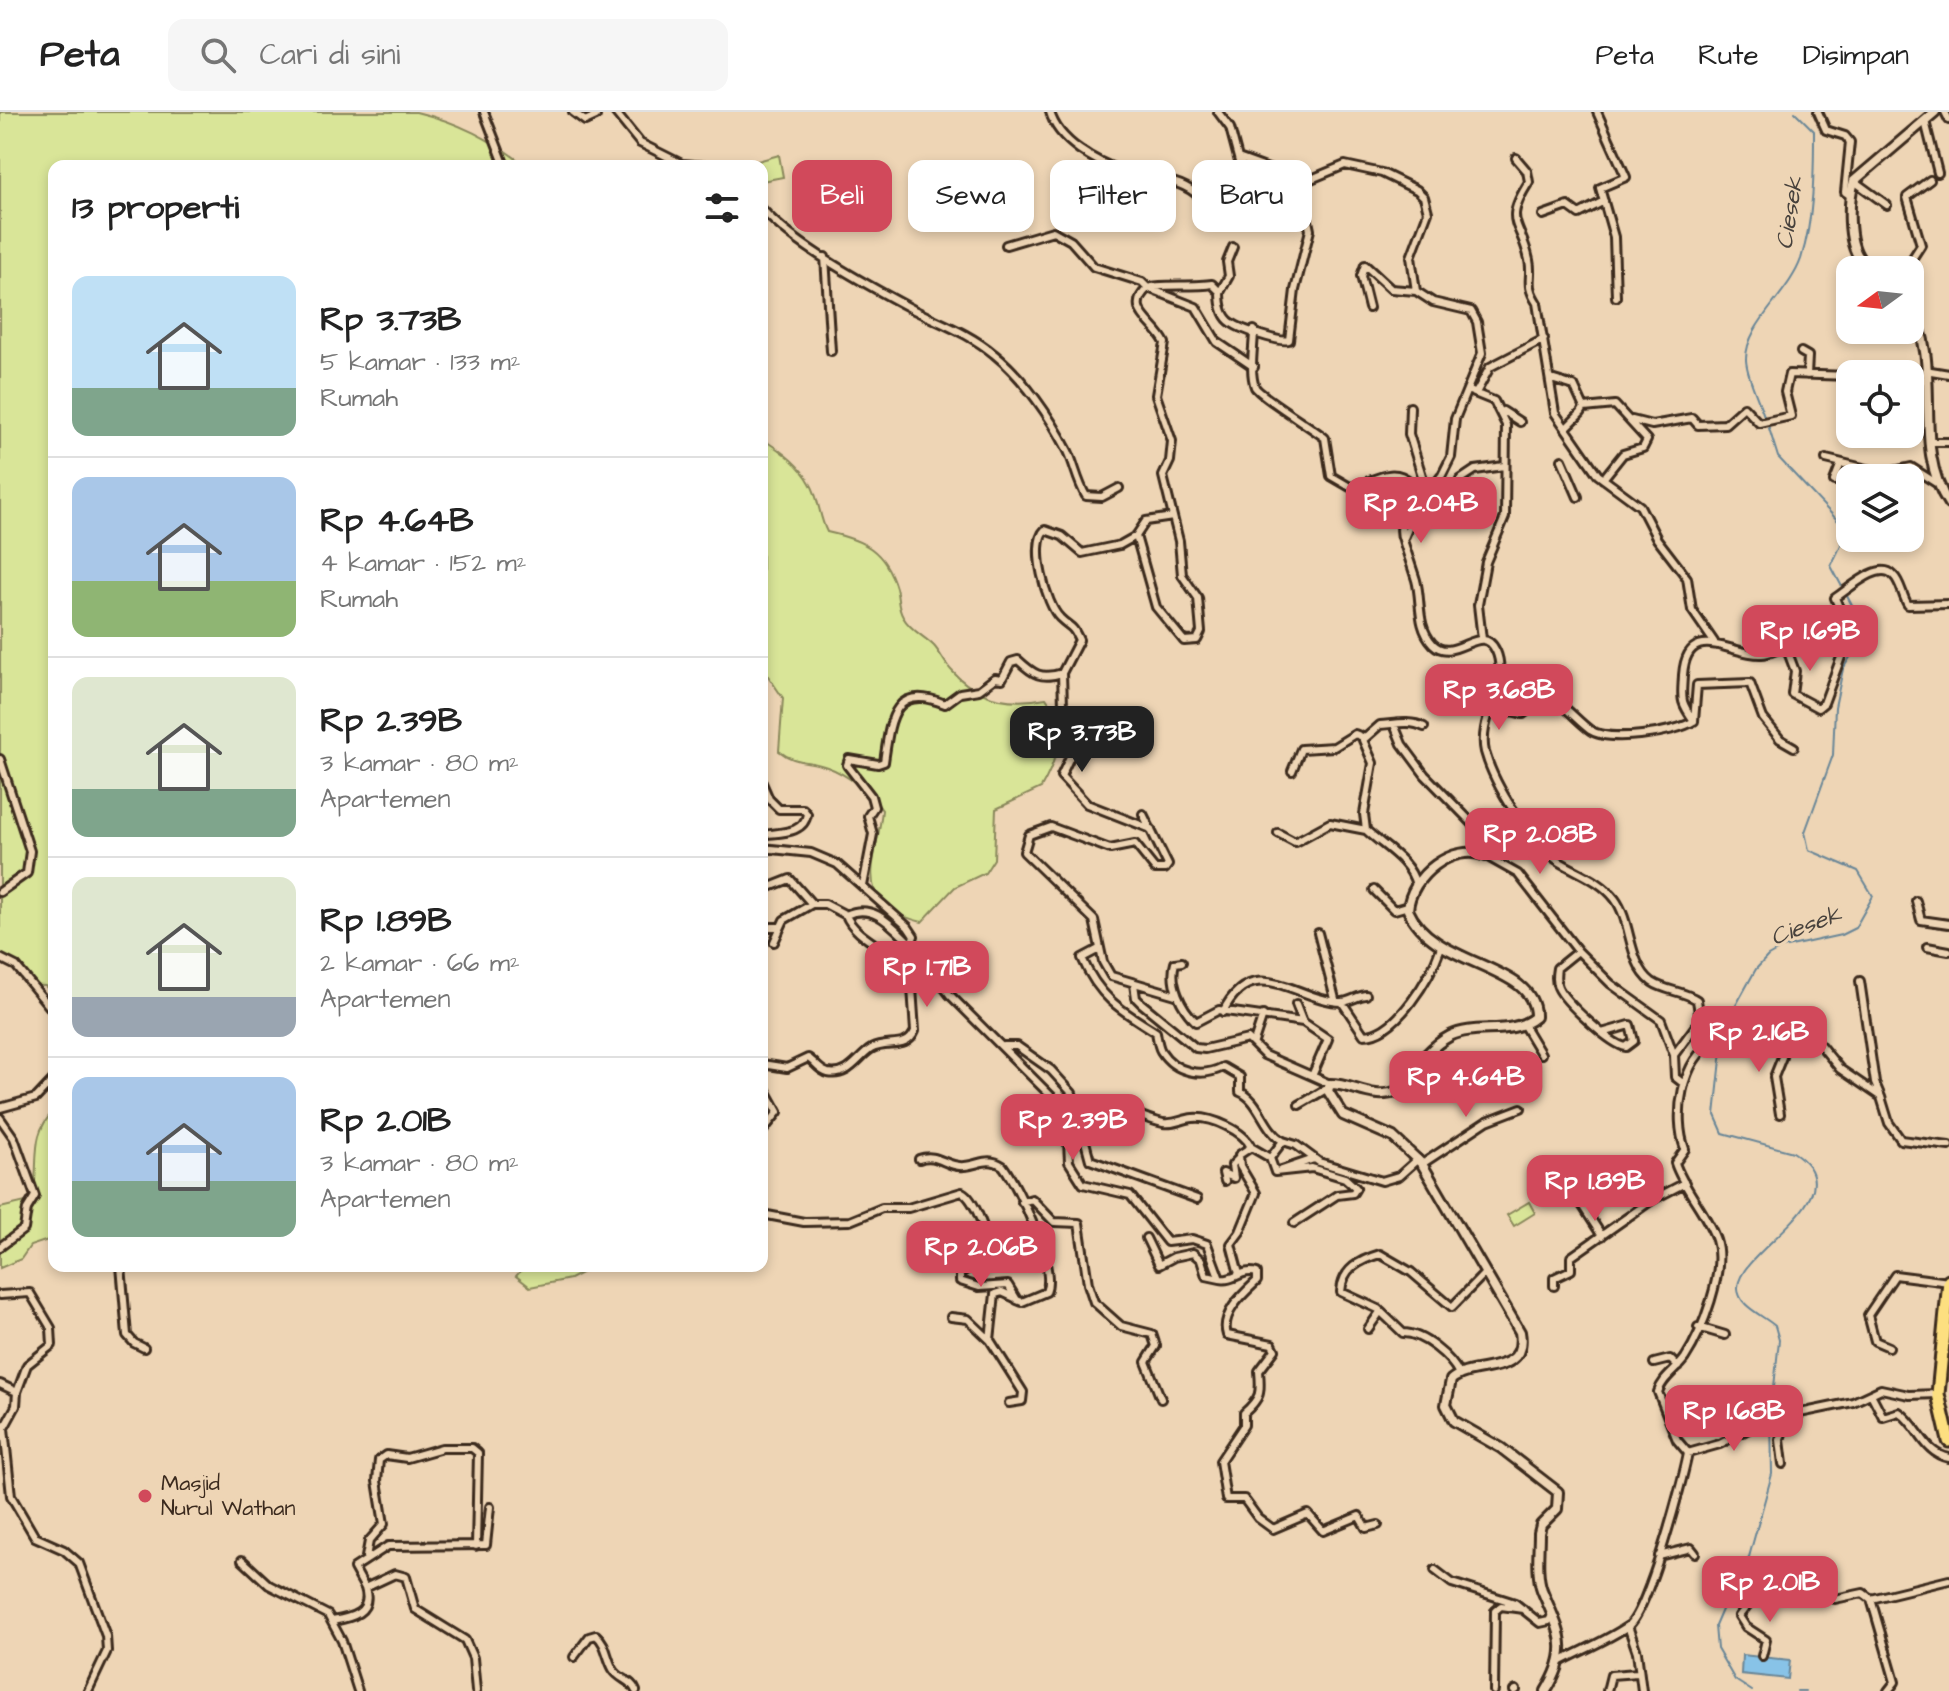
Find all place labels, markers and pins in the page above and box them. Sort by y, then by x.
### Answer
pin: Rp 2.04B [1338,477,1504,545]
pin: Rp 1.69B [1727,605,1893,673]
pin: Rp 3.68B [1416,664,1582,732]
pin: Rp 3.73B [999,706,1165,774]
pin: Rp 2.08B [1457,808,1623,876]
pin: Rp 1.71B [844,941,1010,1009]
pin: Rp 2.16B [1676,1006,1842,1074]
pin: Rp 4.64B [1383,1051,1549,1119]
pin: Rp 2.39B [990,1094,1156,1162]
pin: Rp 1.89B [1512,1155,1678,1223]
pin: Rp 2.06B [898,1221,1064,1289]
pin: Rp 1.68B [1651,1385,1817,1453]
place label: Masjid Nurul Wathan [161,1468,295,1524]
marker: Masjid Nurul Wathan [136,1487,154,1505]
pin: Rp 2.01B [1687,1556,1853,1624]

